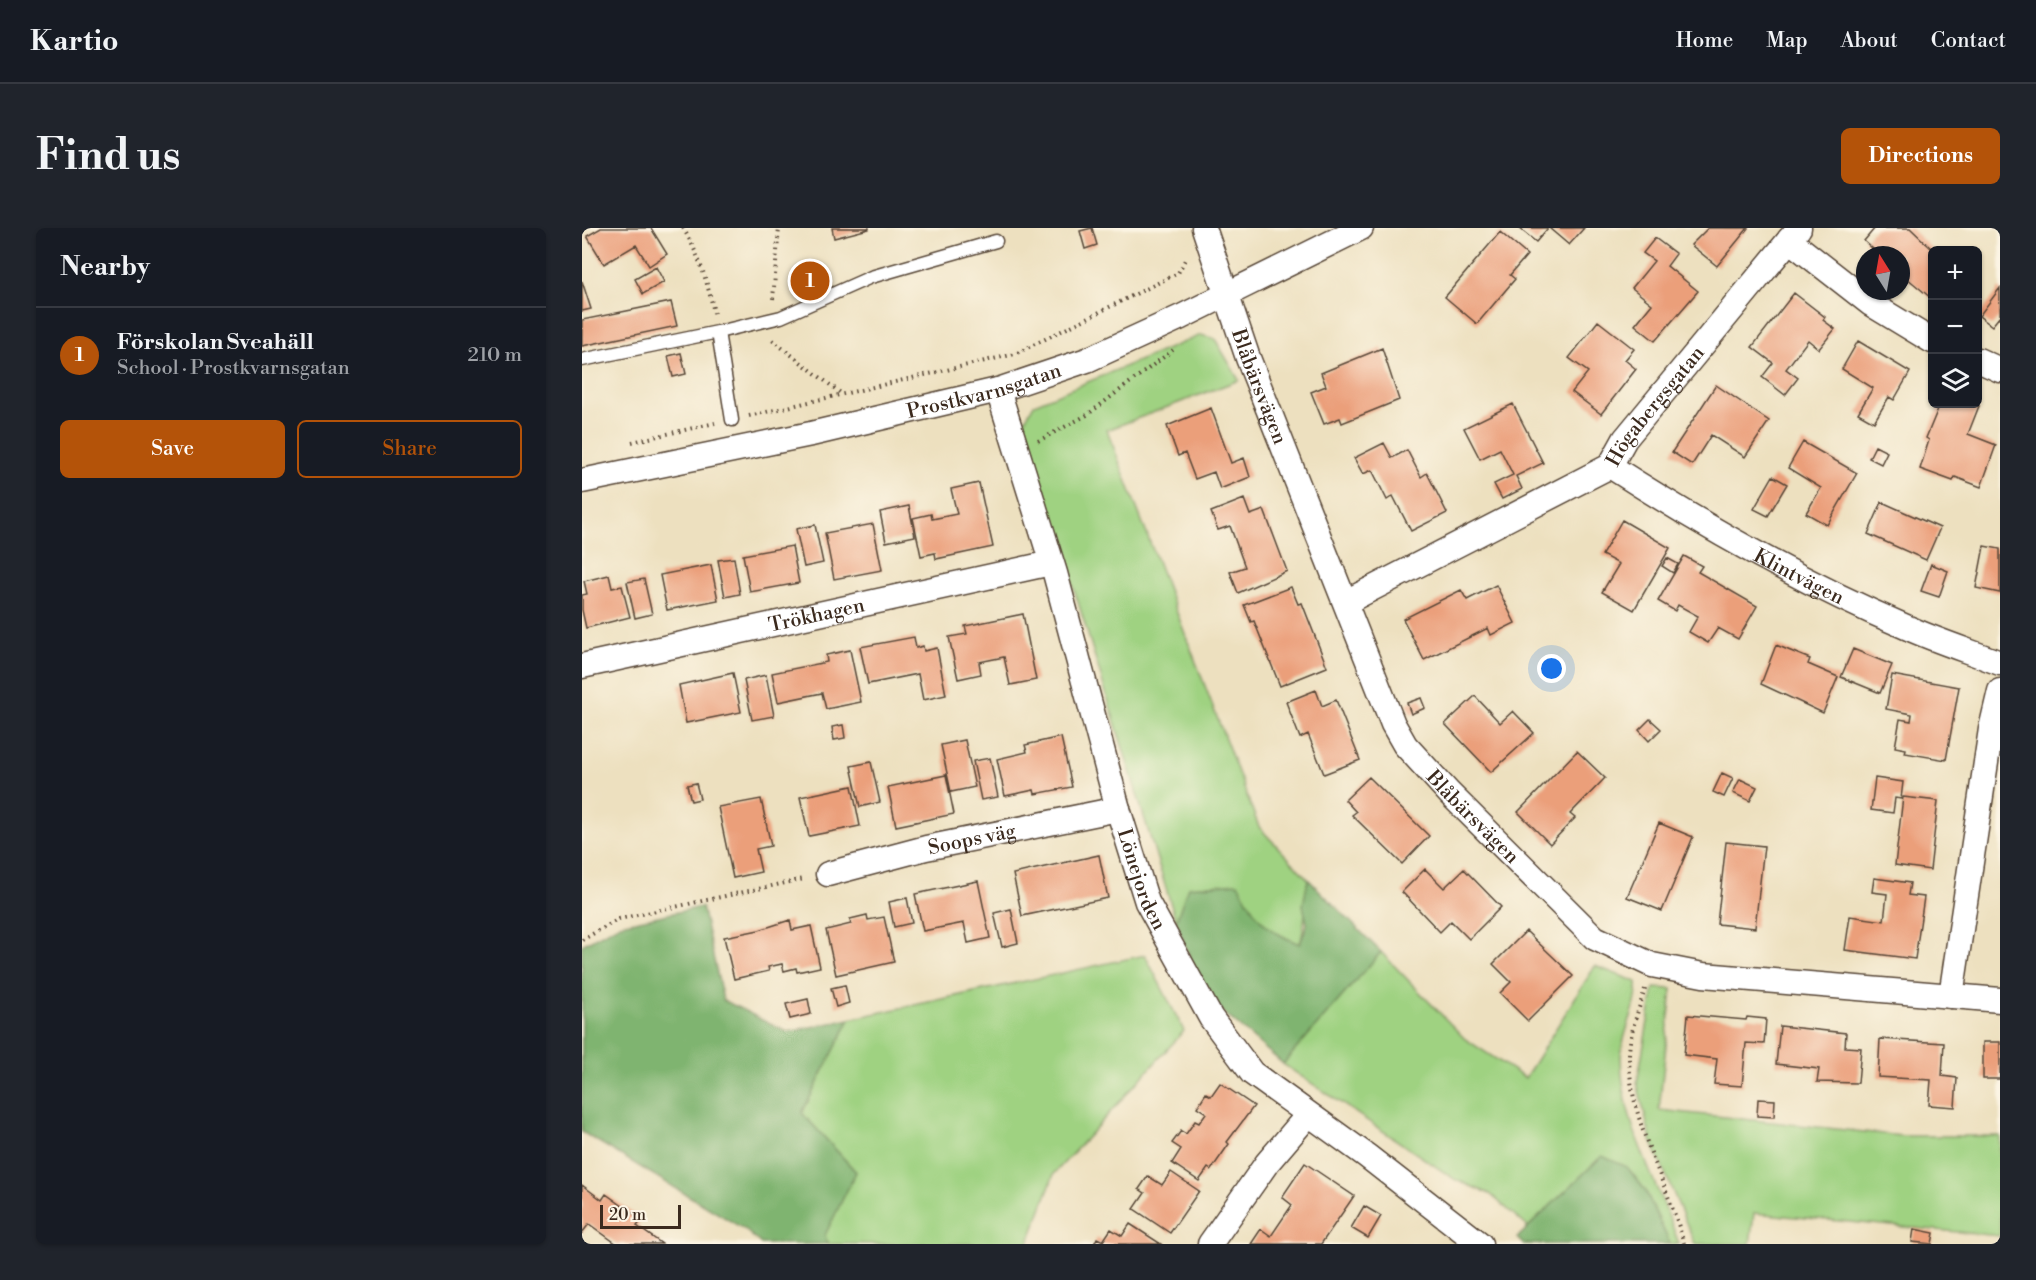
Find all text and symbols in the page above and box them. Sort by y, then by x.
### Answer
text: Kartio [30,24,119,59]
text: Home [1676,28,1733,54]
text: Map [1766,28,1808,54]
text: About [1841,28,1898,54]
text: Contact [1931,28,2006,54]
button: Directions [1841,128,2000,184]
text: Find us [36,130,180,183]
north arrow [1856,246,1910,300]
map controls [1928,246,1982,408]
button: + [1928,246,1982,300]
text: Nearby [60,251,150,283]
pin: 1 [790,259,830,304]
button: − [1928,300,1982,354]
street label: Blåbärsvägen [1225,325,1292,448]
text: Förskolan Sveahäll [117,329,314,356]
street label: Högabergsgatan [1601,341,1711,471]
text: 1 [75,343,84,368]
text: 210 m [467,343,522,368]
button: layers [1928,354,1982,408]
text: School · Prostkvarnsgatan [117,356,350,381]
street label: Prostkvarnsgatan [904,359,1065,425]
button: Save [60,420,285,478]
button: Share [297,420,522,478]
street label: Klintvägen [1749,544,1848,611]
street label: Trökhagen [766,593,867,639]
your location [1537,654,1566,683]
street label: Blåbärsvägen [1420,765,1524,870]
street label: Soops väg [926,819,1019,861]
street label: Lönejorden [1111,826,1171,935]
scale bar [600,1202,681,1230]
text: 20 m [609,1205,646,1225]

